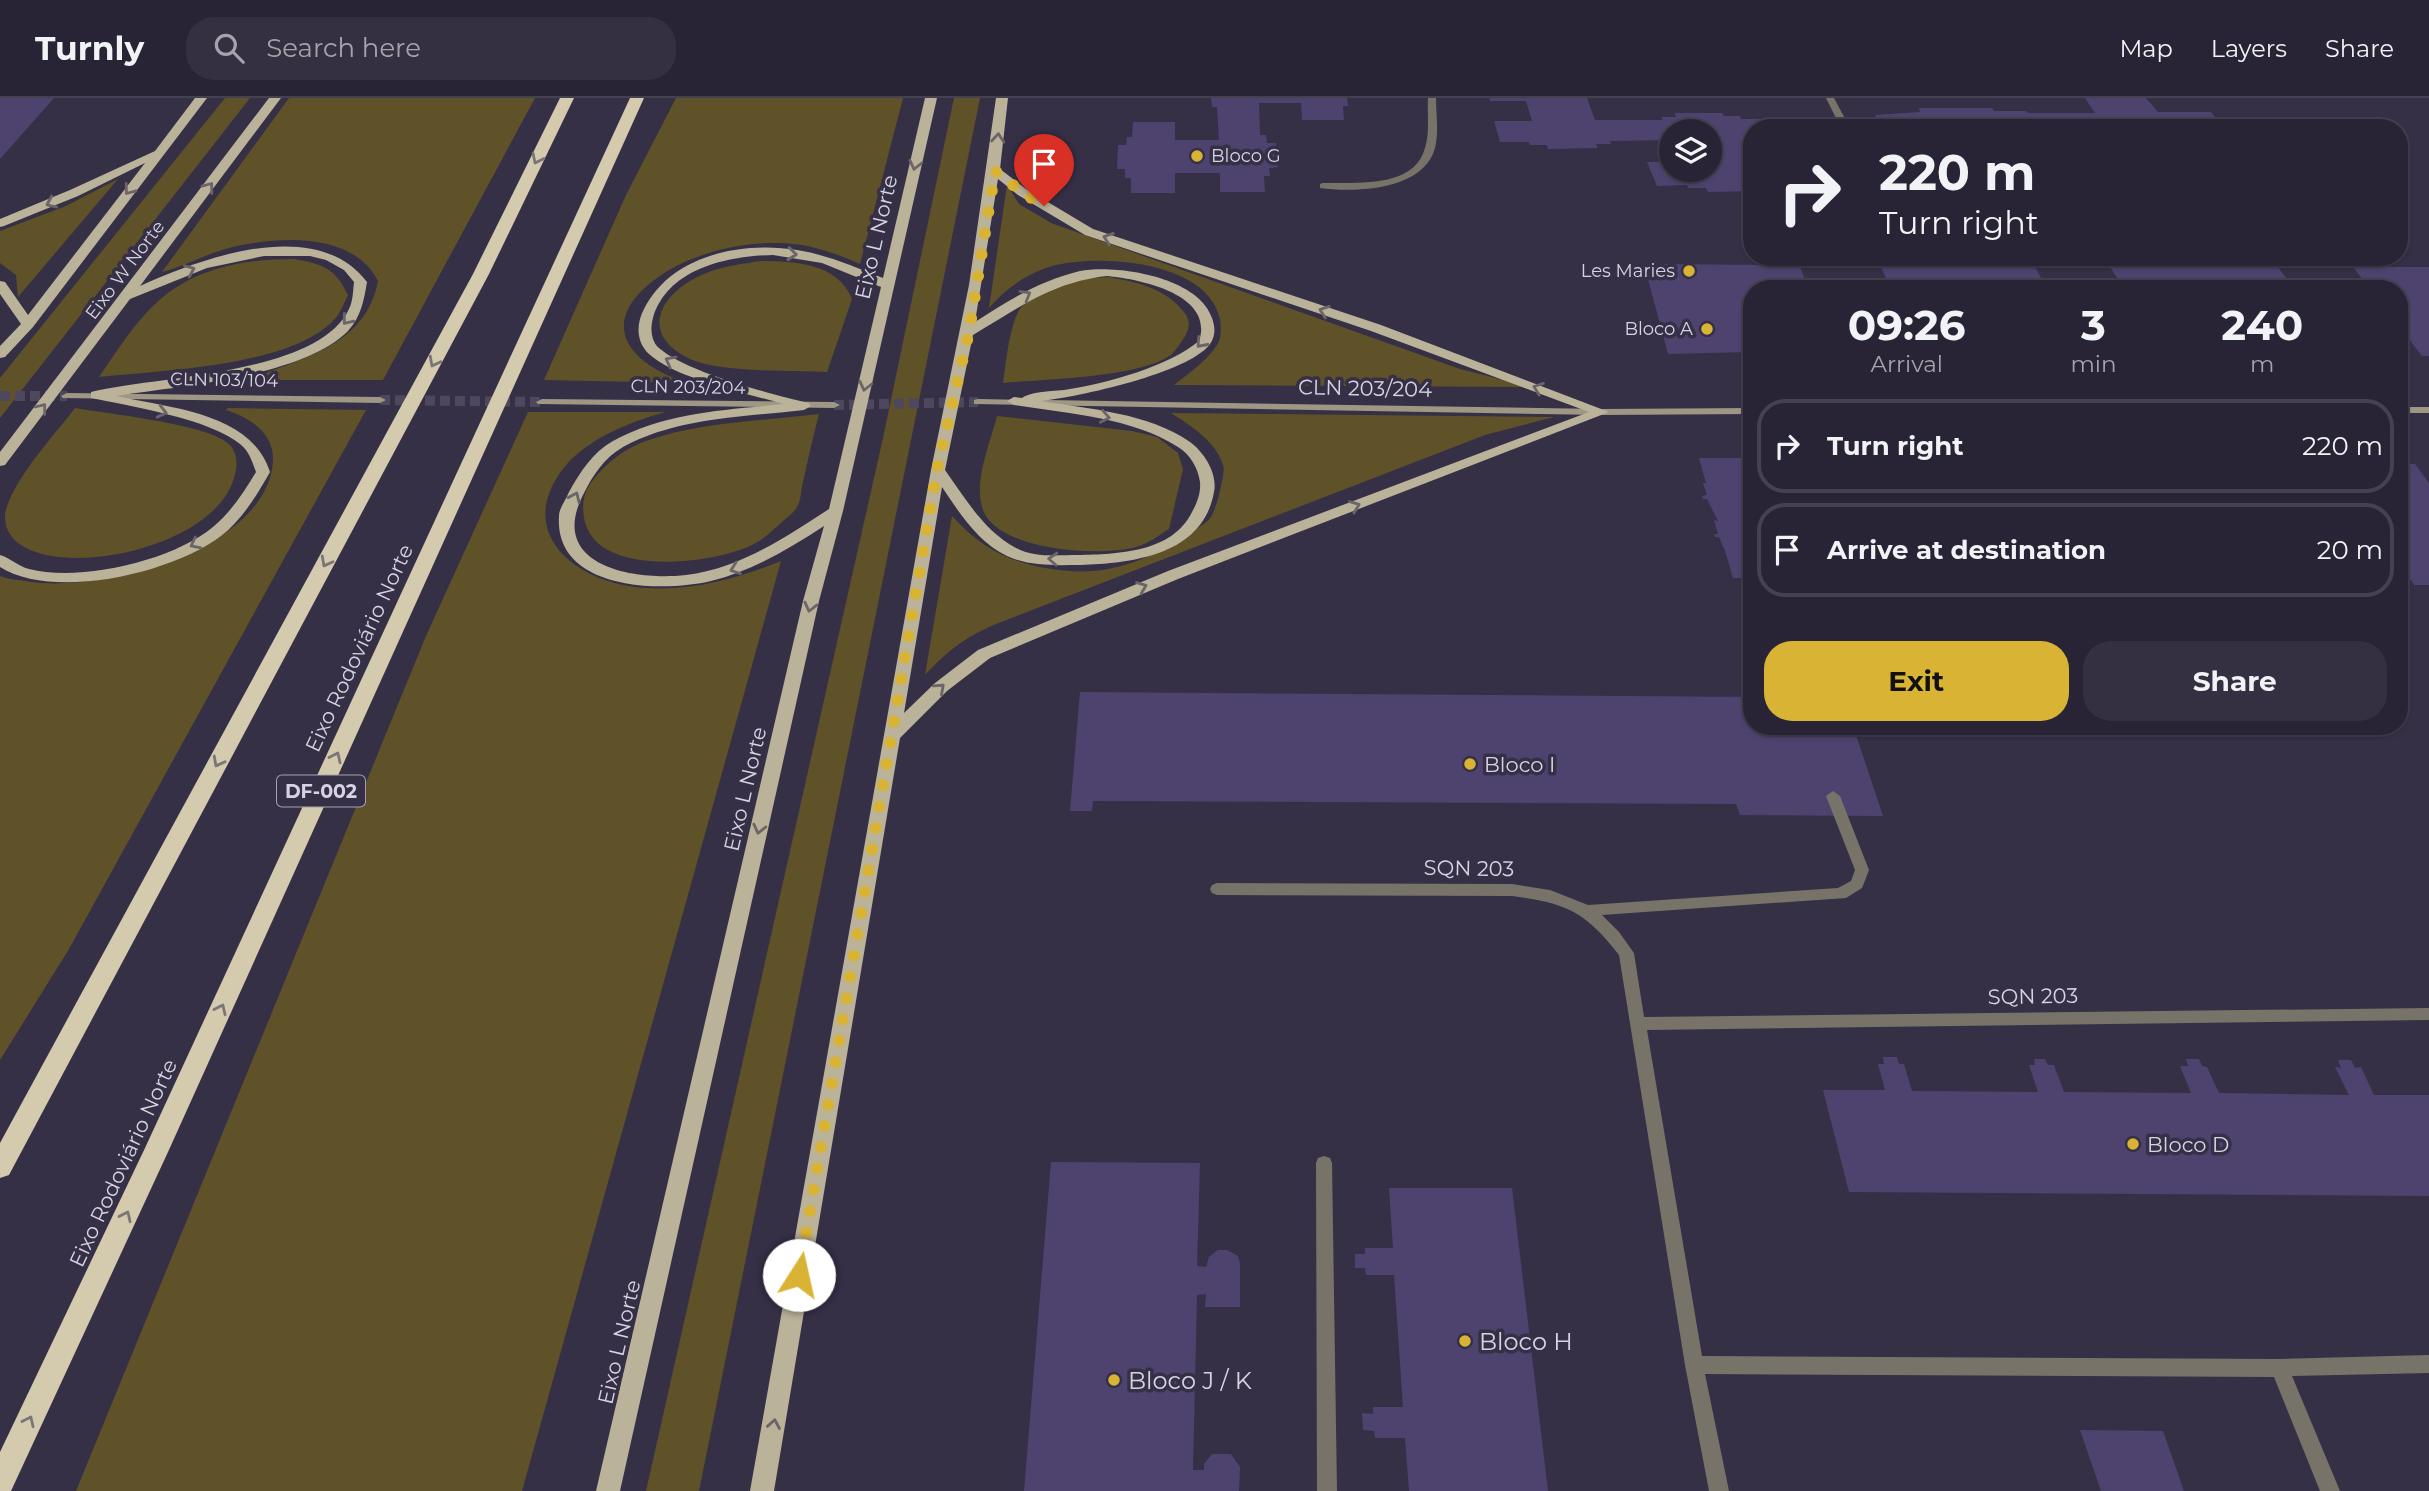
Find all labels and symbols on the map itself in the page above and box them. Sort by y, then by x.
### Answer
one-way arrow [990,132,1005,143]
pin [1014,134,1074,206]
place label: Bloco G [1211,145,1281,167]
marker: Bloco G [1189,148,1205,164]
one-way arrow [532,152,546,164]
one-way arrow [909,158,924,170]
street label: Eixo L Norte [850,172,902,302]
one-way arrow [124,182,137,195]
one-way arrow [200,182,213,195]
one-way arrow [46,195,58,209]
street label: Eixo W Norte [81,216,169,324]
one-way arrow [1103,232,1115,246]
one-way arrow [787,246,798,261]
place label: Les Maries [1581,260,1675,282]
marker: Les Maries [1681,263,1697,279]
one-way arrow [183,264,195,278]
one-way arrow [1018,290,1031,303]
one-way arrow [1318,305,1331,319]
one-way arrow [342,313,355,325]
place label: Bloco A [1624,318,1693,340]
marker: Bloco A [1699,321,1715,337]
one-way arrow [1197,335,1209,348]
one-way arrow [429,355,442,367]
one-way arrow [664,356,677,369]
street label: CLN 103/104 [170,368,278,392]
street label: CLN 203/204 [1298,374,1432,402]
street label: CLN 203/204 [630,375,746,399]
one-way arrow [858,380,873,392]
one-way arrow [1532,382,1544,396]
one-way arrow [34,403,47,416]
one-way arrow [156,404,168,418]
one-way arrow [1099,409,1111,424]
one-way arrow [567,491,581,504]
one-way arrow [1348,500,1360,514]
one-way arrow [190,535,202,549]
street label: Eixo Rodoviário Norte [300,540,418,756]
one-way arrow [1048,552,1059,567]
one-way arrow [321,555,334,567]
one-way arrow [729,561,741,575]
one-way arrow [1135,581,1148,595]
one-way arrow [804,601,818,613]
one-way arrow [932,684,945,696]
street label: Eixo L Norte [719,724,771,854]
one-way arrow [328,752,342,765]
place label: Bloco I [1484,752,1555,777]
one-way arrow [213,755,226,768]
marker: Bloco I [1462,756,1478,772]
road number: DF-002 [277,776,365,806]
one-way arrow [753,823,767,835]
street label: SQN 203 [1424,855,1514,881]
street label: SQN 203 [1988,983,2078,1009]
one-way arrow [213,1004,227,1016]
street label: Eixo Rodoviário Norte [64,1055,182,1271]
place label: Bloco D [2147,1132,2229,1157]
marker: Bloco D [2125,1136,2141,1152]
one-way arrow [118,1211,132,1223]
position arrow [762,1238,836,1312]
street label: Eixo L Norte [593,1277,645,1407]
place label: Bloco H [1479,1327,1573,1356]
marker: Bloco H [1457,1333,1473,1349]
place label: Bloco J / K [1128,1366,1252,1395]
marker: Bloco J / K [1106,1372,1122,1388]
one-way arrow [21,1416,35,1428]
one-way arrow [765,1418,780,1430]

